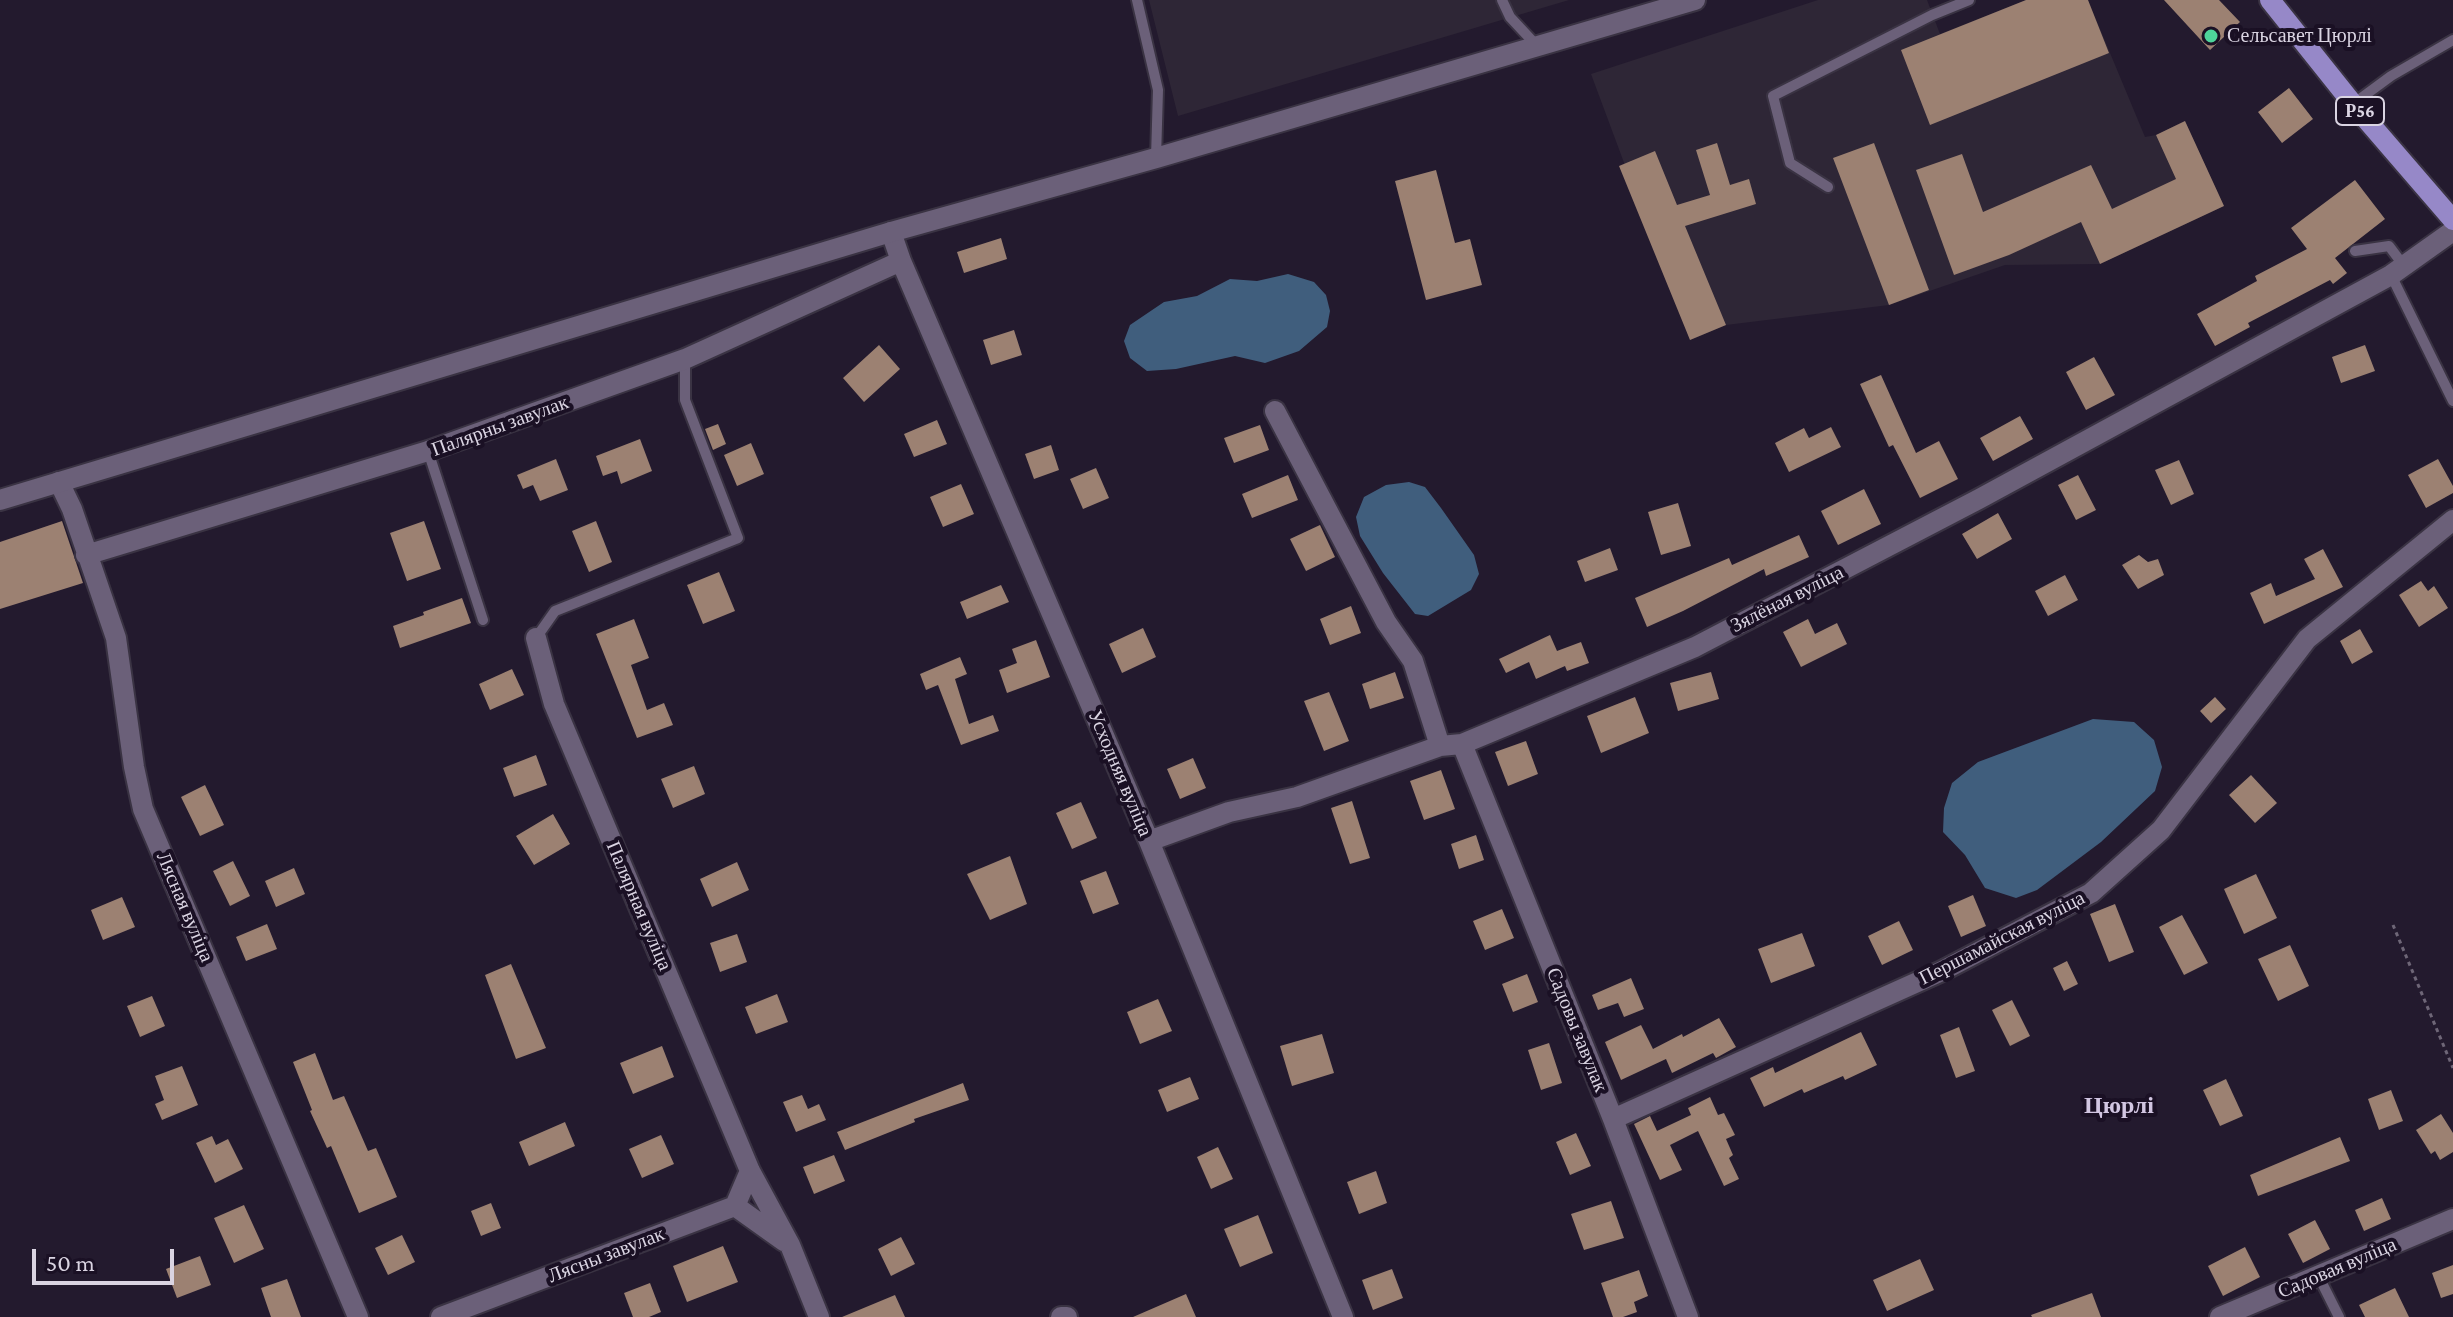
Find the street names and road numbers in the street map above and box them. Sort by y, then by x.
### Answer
road number: Р56 [2336,97,2384,125]
street label: Палярны завулак [428,390,572,462]
street label: Зялёная вуліца [1726,560,1848,638]
street label: Усходняя вуліца [1083,706,1157,840]
street label: Палярная вуліца [601,838,677,974]
street label: Лясная вуліца [151,848,219,966]
street label: Першамайская вуліца [1915,886,2089,990]
street label: Садовы завулак [1541,964,1613,1096]
street label: Лясны завулак [544,1222,668,1288]
street label: Садовая вуліца [2274,1232,2400,1304]

